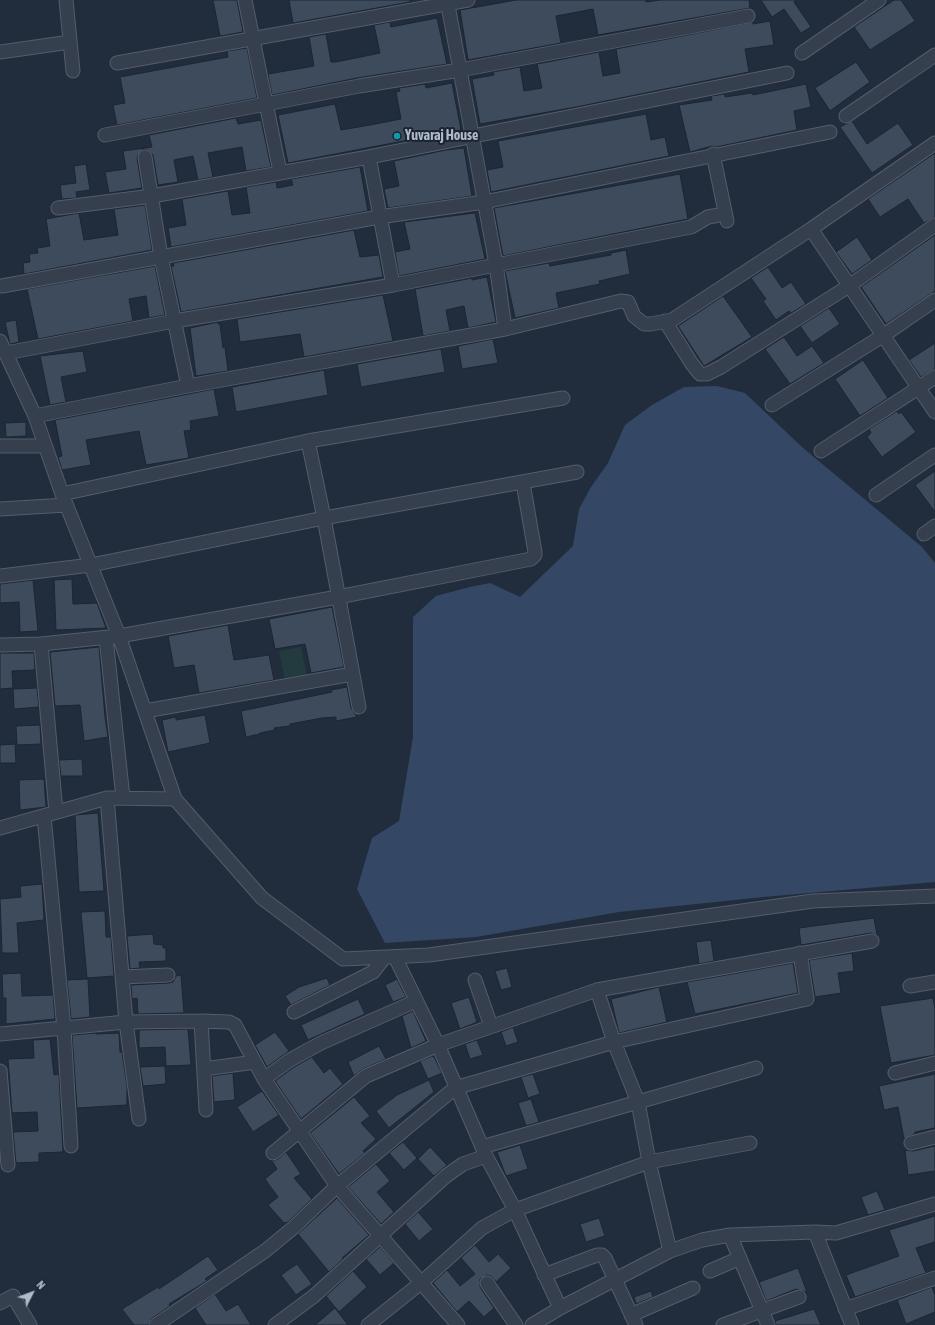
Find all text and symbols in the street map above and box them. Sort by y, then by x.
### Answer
place label: Yuvaraj House [405,128,478,144]
marker: Yuvaraj House [392,131,402,141]
north arrow [12,1273,52,1313]
text: N [34,1279,48,1291]

